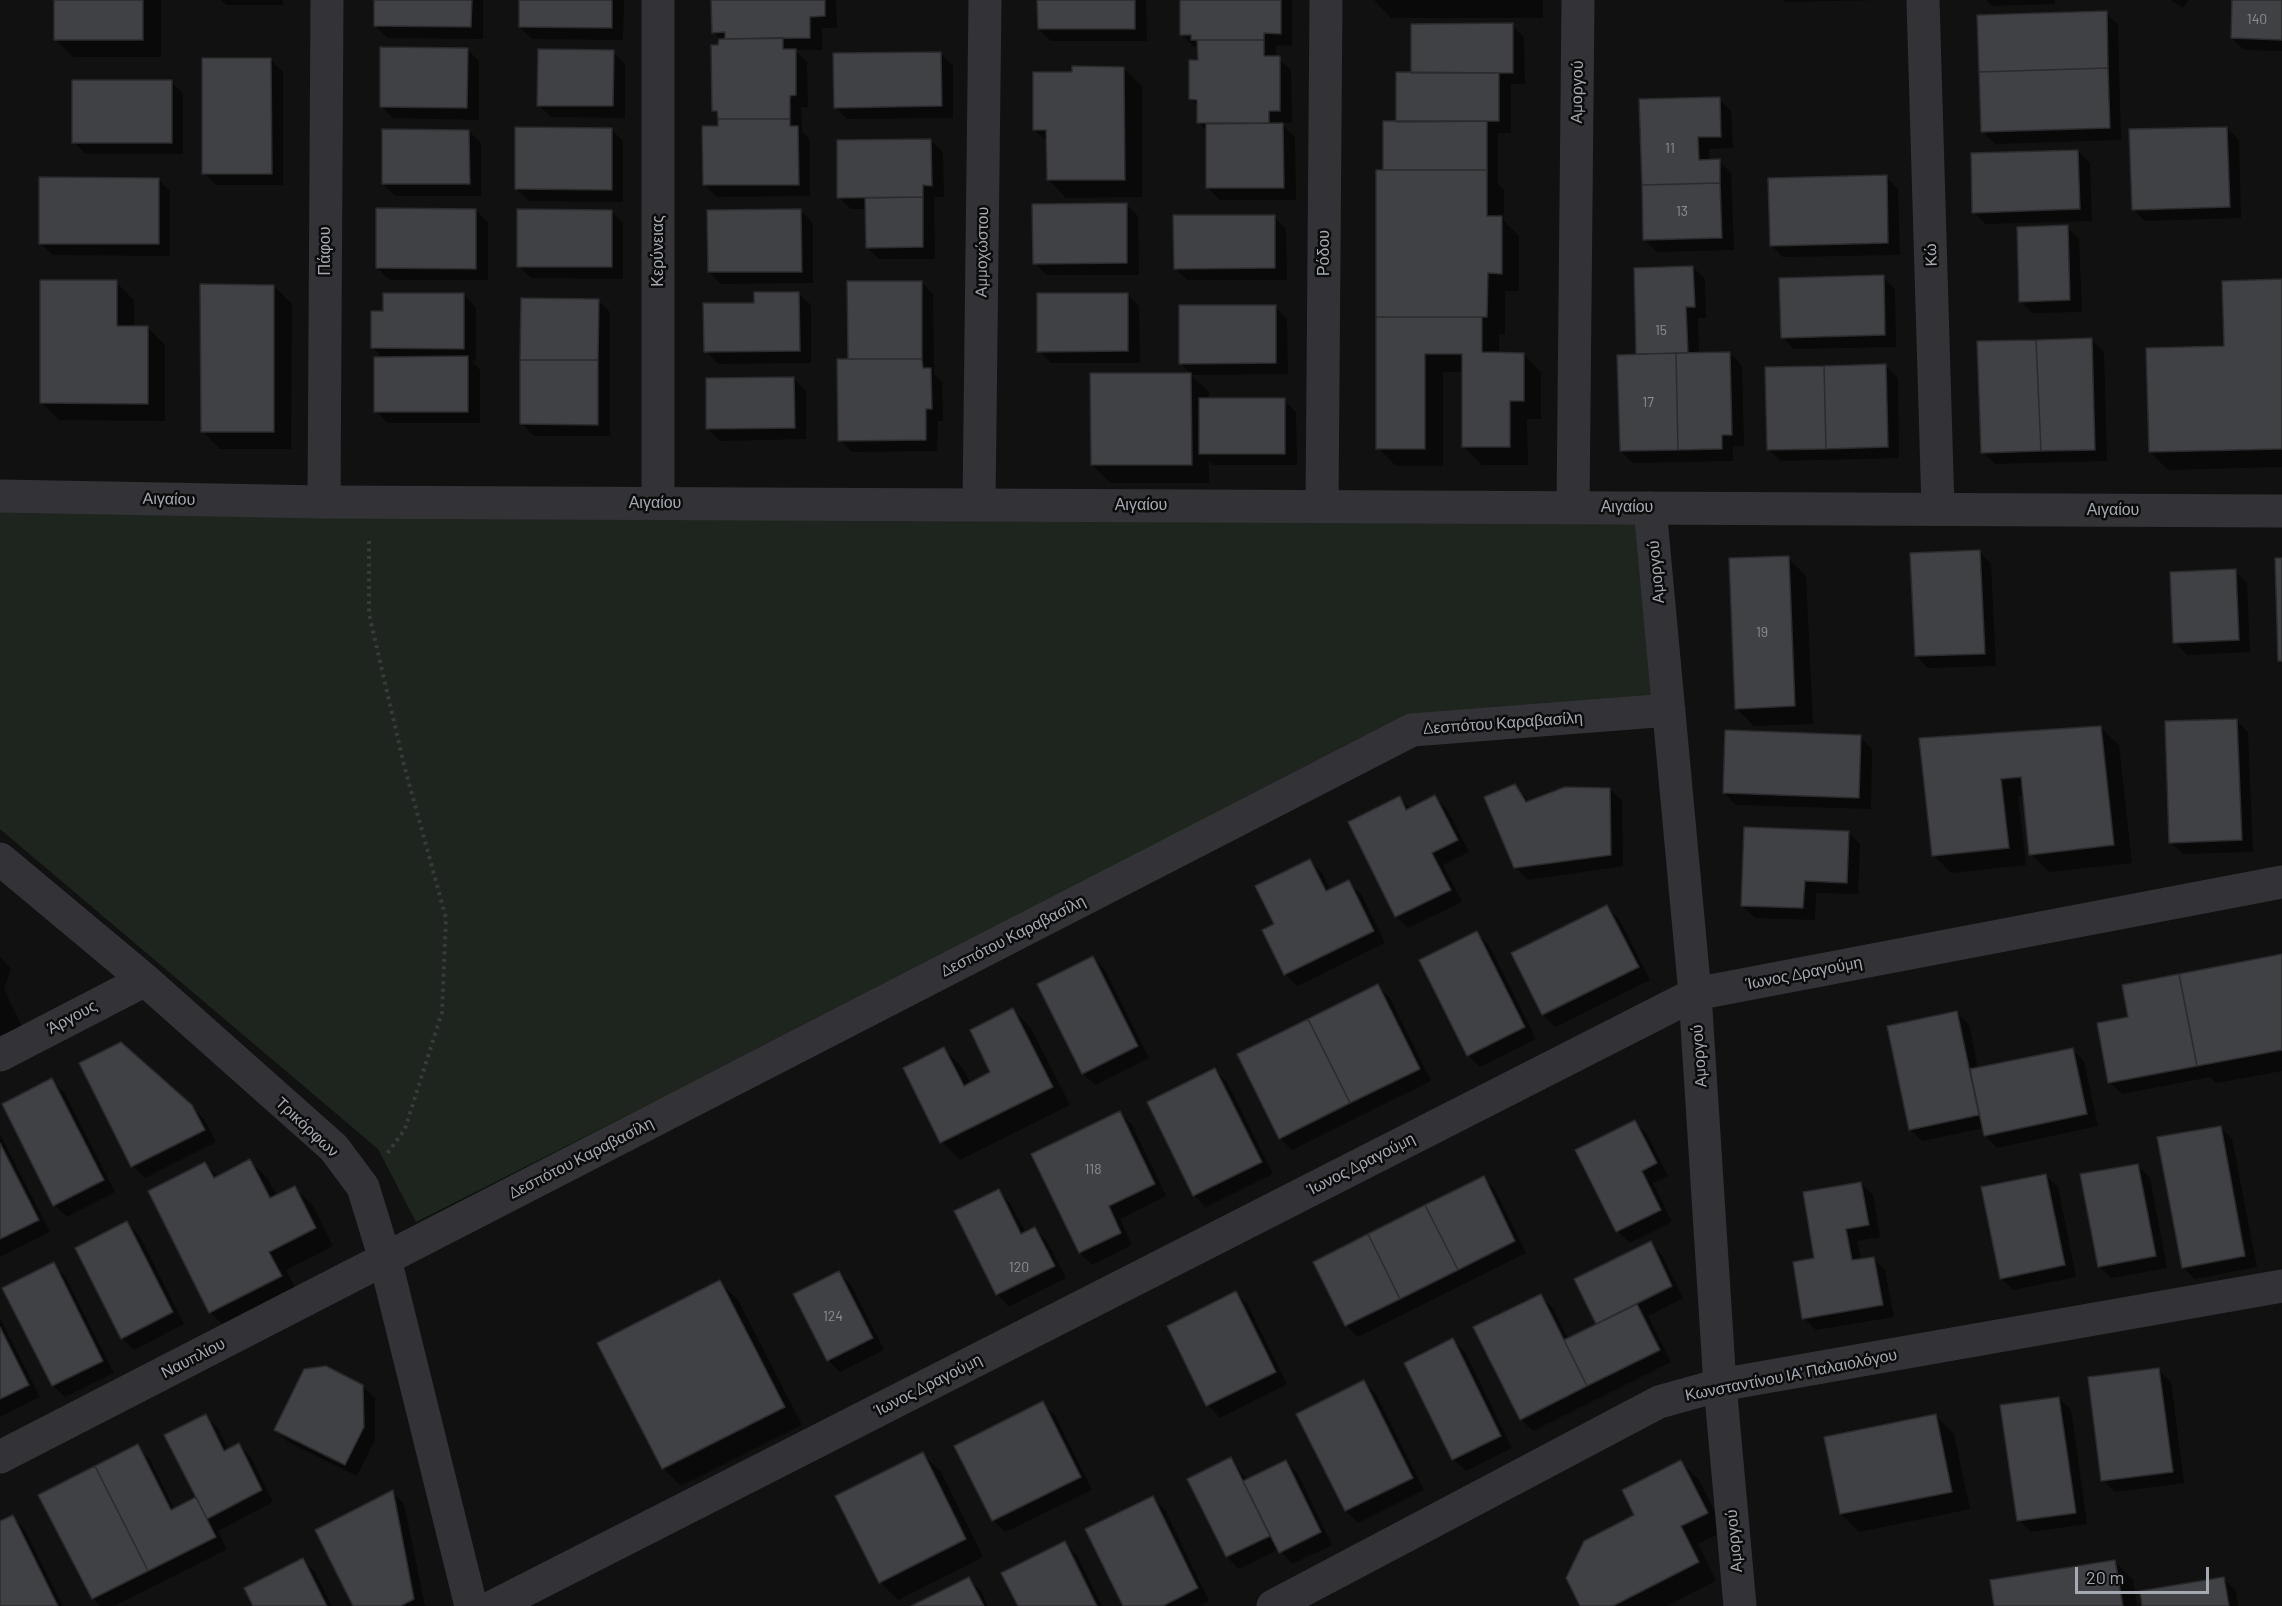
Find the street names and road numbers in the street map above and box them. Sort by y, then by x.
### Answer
street label: Αμοργού [1567,60,1587,124]
street label: Αμμοχώστου [972,206,992,298]
street label: Κερύνειας [648,215,668,287]
street label: Πάφου [315,227,335,275]
street label: Ρόδου [1314,230,1334,276]
street label: Κώ [1921,243,1941,267]
street label: Αιγαίου [142,489,196,509]
street label: Αιγαίου [629,493,681,513]
street label: Αιγαίου [1115,495,1167,515]
street label: Αιγαίου [1601,497,1653,517]
street label: Αιγαίου [2087,500,2139,520]
street label: Αμοργού [1644,540,1668,604]
street label: Δεσπότου Καραβασίλη [1423,708,1583,738]
street label: Δεσπότου Καραβασίλη [937,891,1089,981]
street label: Ίωνος Δραγούμη [1744,952,1864,994]
street label: Άργους [44,996,100,1038]
street label: Αμοργού [1687,1024,1711,1088]
street label: Τρικόρφων [272,1093,342,1161]
street label: Δεσπότου Καραβασίλη [505,1113,657,1203]
street label: Ίωνος Δραγούμη [1304,1129,1418,1199]
street label: Ναυπλίου [158,1334,228,1382]
street label: Κωνσταντίνου ΙΑ' Παλαιολόγου [1683,1345,1899,1405]
street label: Ίωνος Δραγούμη [871,1350,985,1420]
street label: Αμοργού [1722,1509,1746,1573]

